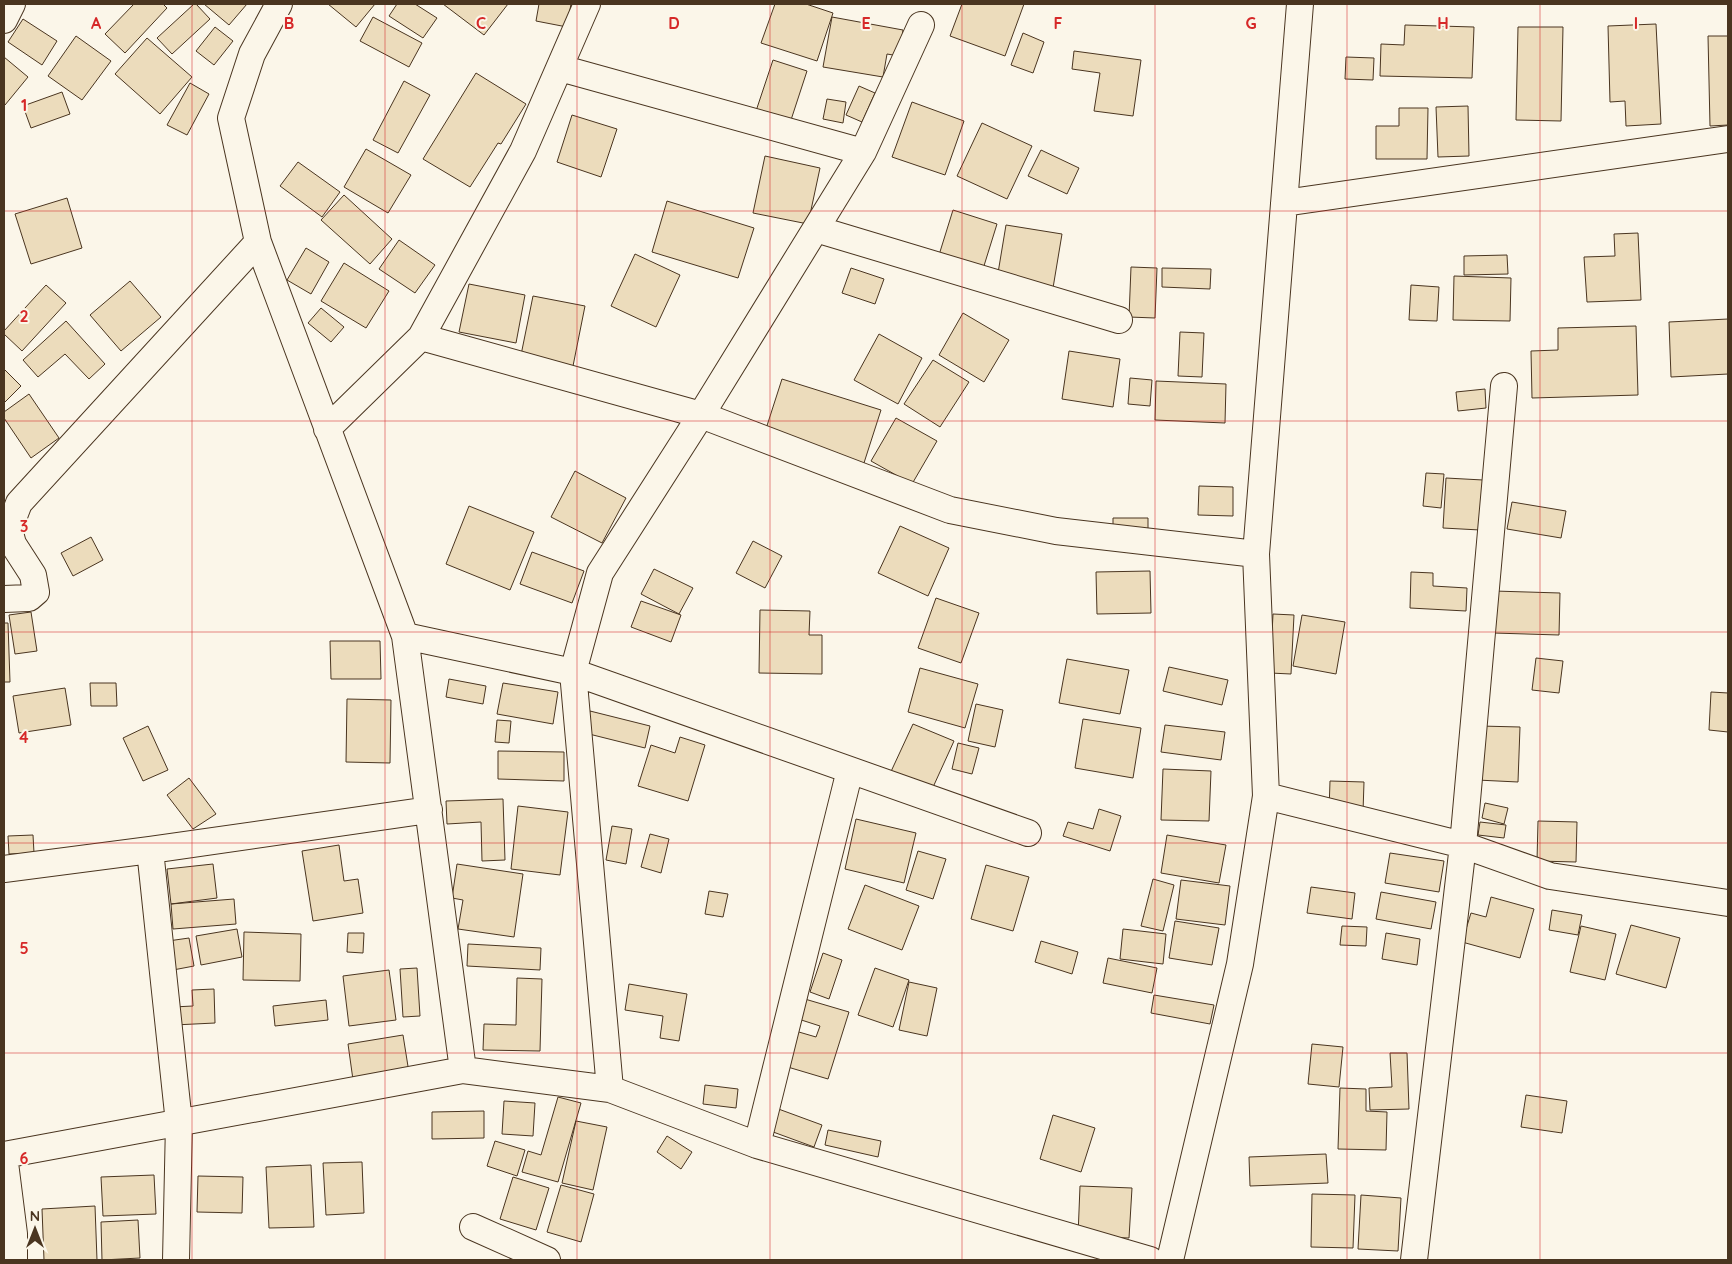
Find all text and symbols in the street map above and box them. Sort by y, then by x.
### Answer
text: A [91,13,102,33]
text: B [284,13,294,33]
text: C [476,13,486,33]
text: D [668,13,680,33]
text: E [861,13,871,33]
text: F [1054,13,1063,33]
text: G [1245,13,1257,33]
text: H [1437,13,1449,33]
text: I [1634,13,1638,33]
text: 1 [21,95,27,115]
text: 2 [19,306,29,326]
text: 3 [20,516,28,536]
text: 4 [19,727,29,747]
text: 5 [19,938,29,958]
text: 6 [20,1148,29,1168]
north arrow [10,1204,60,1254]
text: N [30,1207,40,1225]

